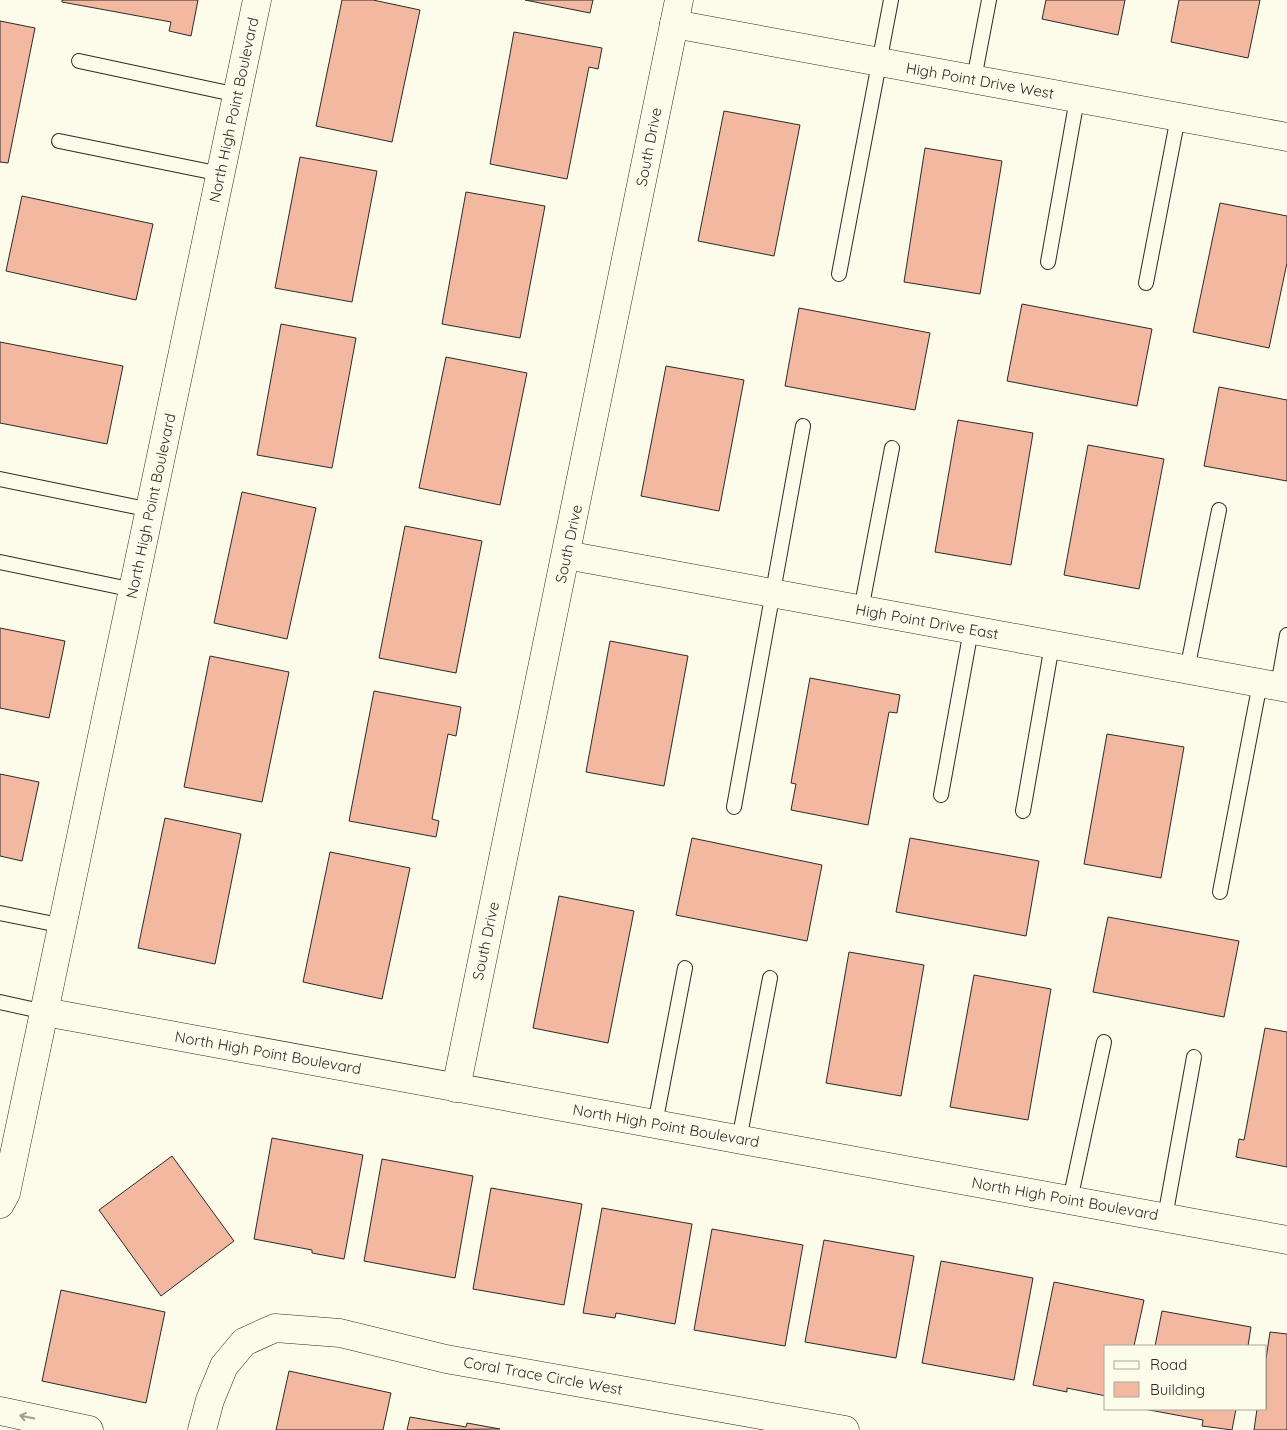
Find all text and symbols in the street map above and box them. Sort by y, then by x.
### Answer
street label: North High Point Boulevard [205,16,262,204]
street label: High Point Drive West [905,58,1056,103]
street label: South Drive [632,106,665,188]
street label: North High Point Boulevard [122,412,179,600]
street label: South Drive [551,503,586,585]
street label: High Point Drive East [854,600,1000,643]
street label: South Drive [468,900,503,982]
street label: North High Point Boulevard [173,1027,363,1078]
street label: North High Point Boulevard [571,1100,761,1151]
street label: North High Point Boulevard [970,1173,1160,1224]
legend [1104,1345,1267,1410]
street label: Coral Trace Circle West [462,1352,624,1399]
text: Road [1150,1355,1187,1374]
text: Building [1150,1380,1205,1399]
one-way arrow [20,1411,36,1421]

